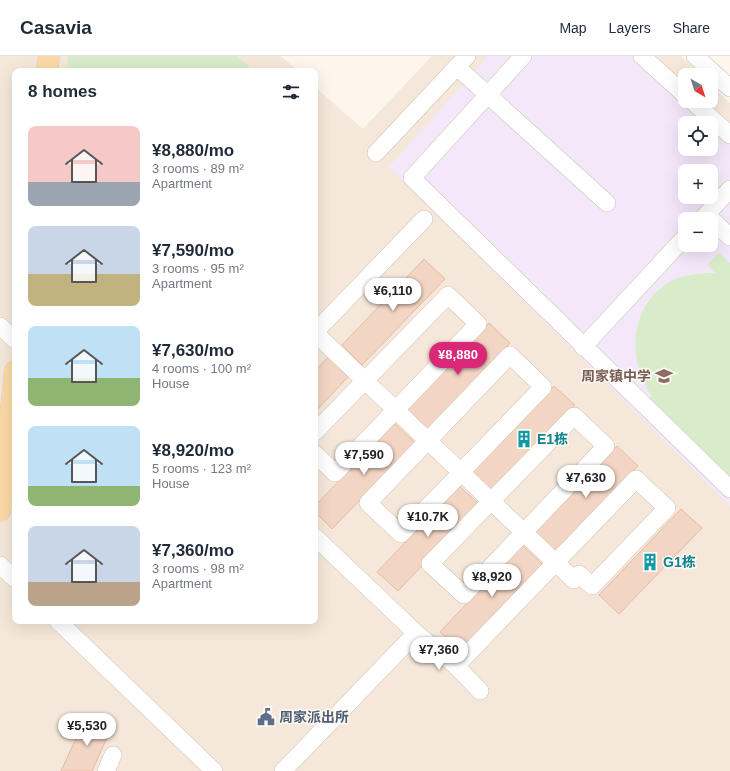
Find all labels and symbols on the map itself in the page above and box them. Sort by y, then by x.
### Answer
north arrow [678,68,718,108]
pin: ¥6,110 [360,278,426,312]
pin: ¥8,880 [425,342,491,376]
school or university icon: 周家镇中学 [654,366,674,386]
place label: 周家镇中学 [581,368,651,384]
building icon: E1栋 [514,429,534,449]
place label: E1栋 [537,431,568,447]
pin: ¥7,590 [331,442,397,476]
pin: ¥7,630 [553,465,619,499]
pin: ¥10.7K [395,504,461,538]
building icon: G1栋 [640,552,660,572]
place label: G1栋 [663,554,696,570]
pin: ¥8,920 [459,564,525,598]
pin: ¥7,360 [406,637,472,671]
public building icon: 周家派出所 [256,707,276,727]
place label: 周家派出所 [279,709,349,725]
pin: ¥5,530 [54,713,120,747]

